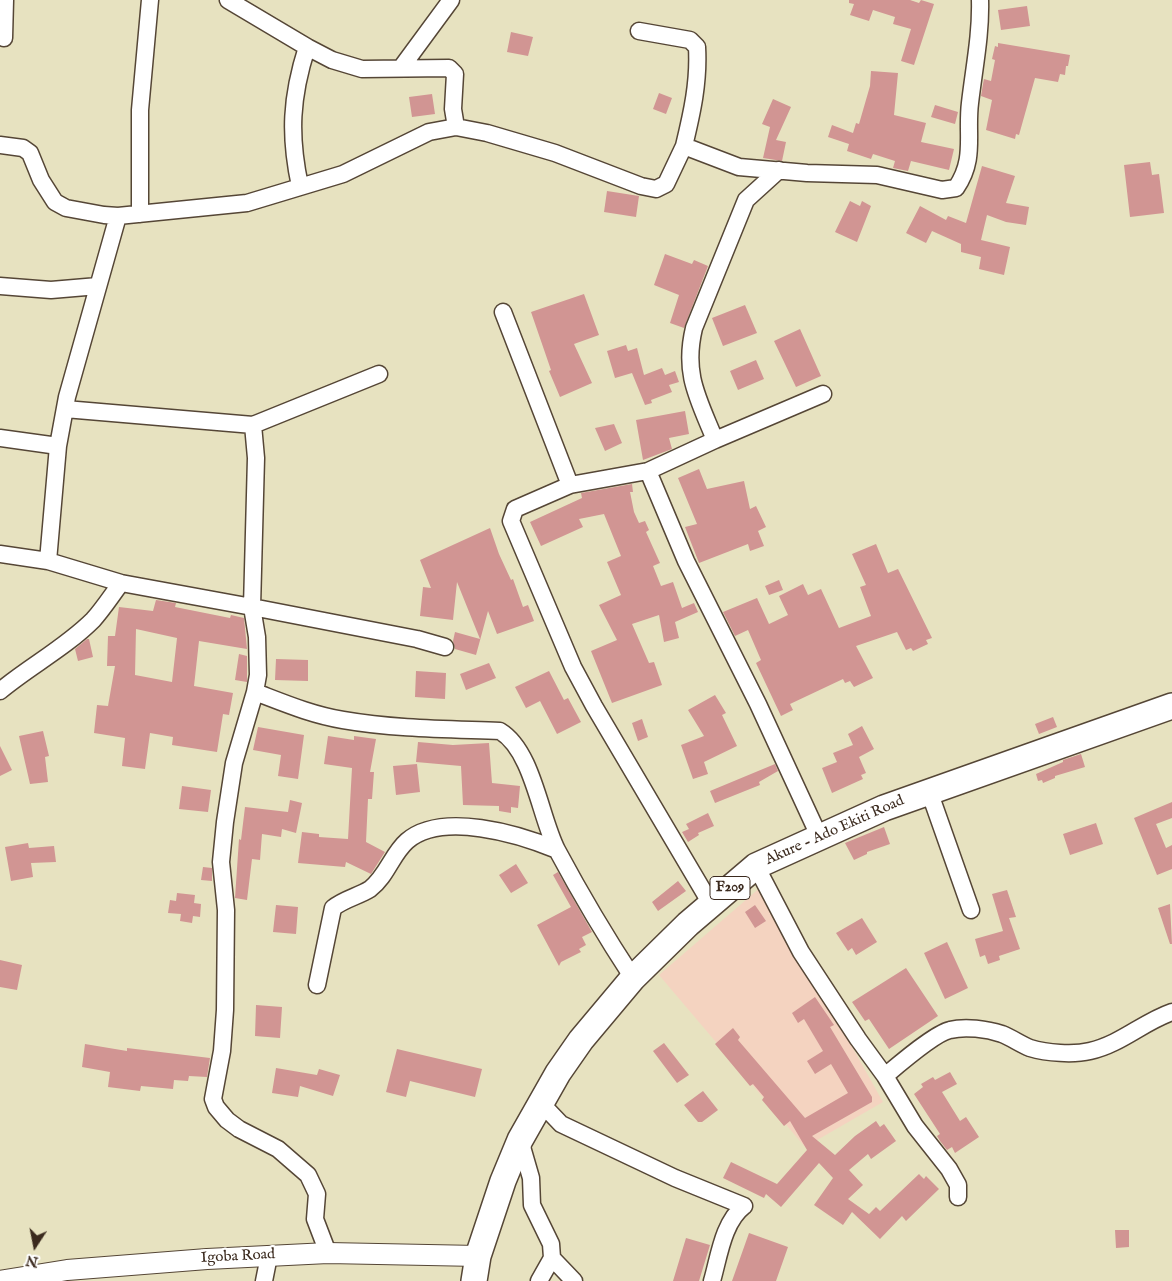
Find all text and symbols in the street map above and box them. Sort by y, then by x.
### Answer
street label: Akure - Ado Ekiti Road [763,792,907,870]
road number: F209 [710,876,750,900]
north arrow [10,1221,60,1271]
street label: Igoba Road [200,1246,276,1268]
text: N [24,1251,40,1271]

